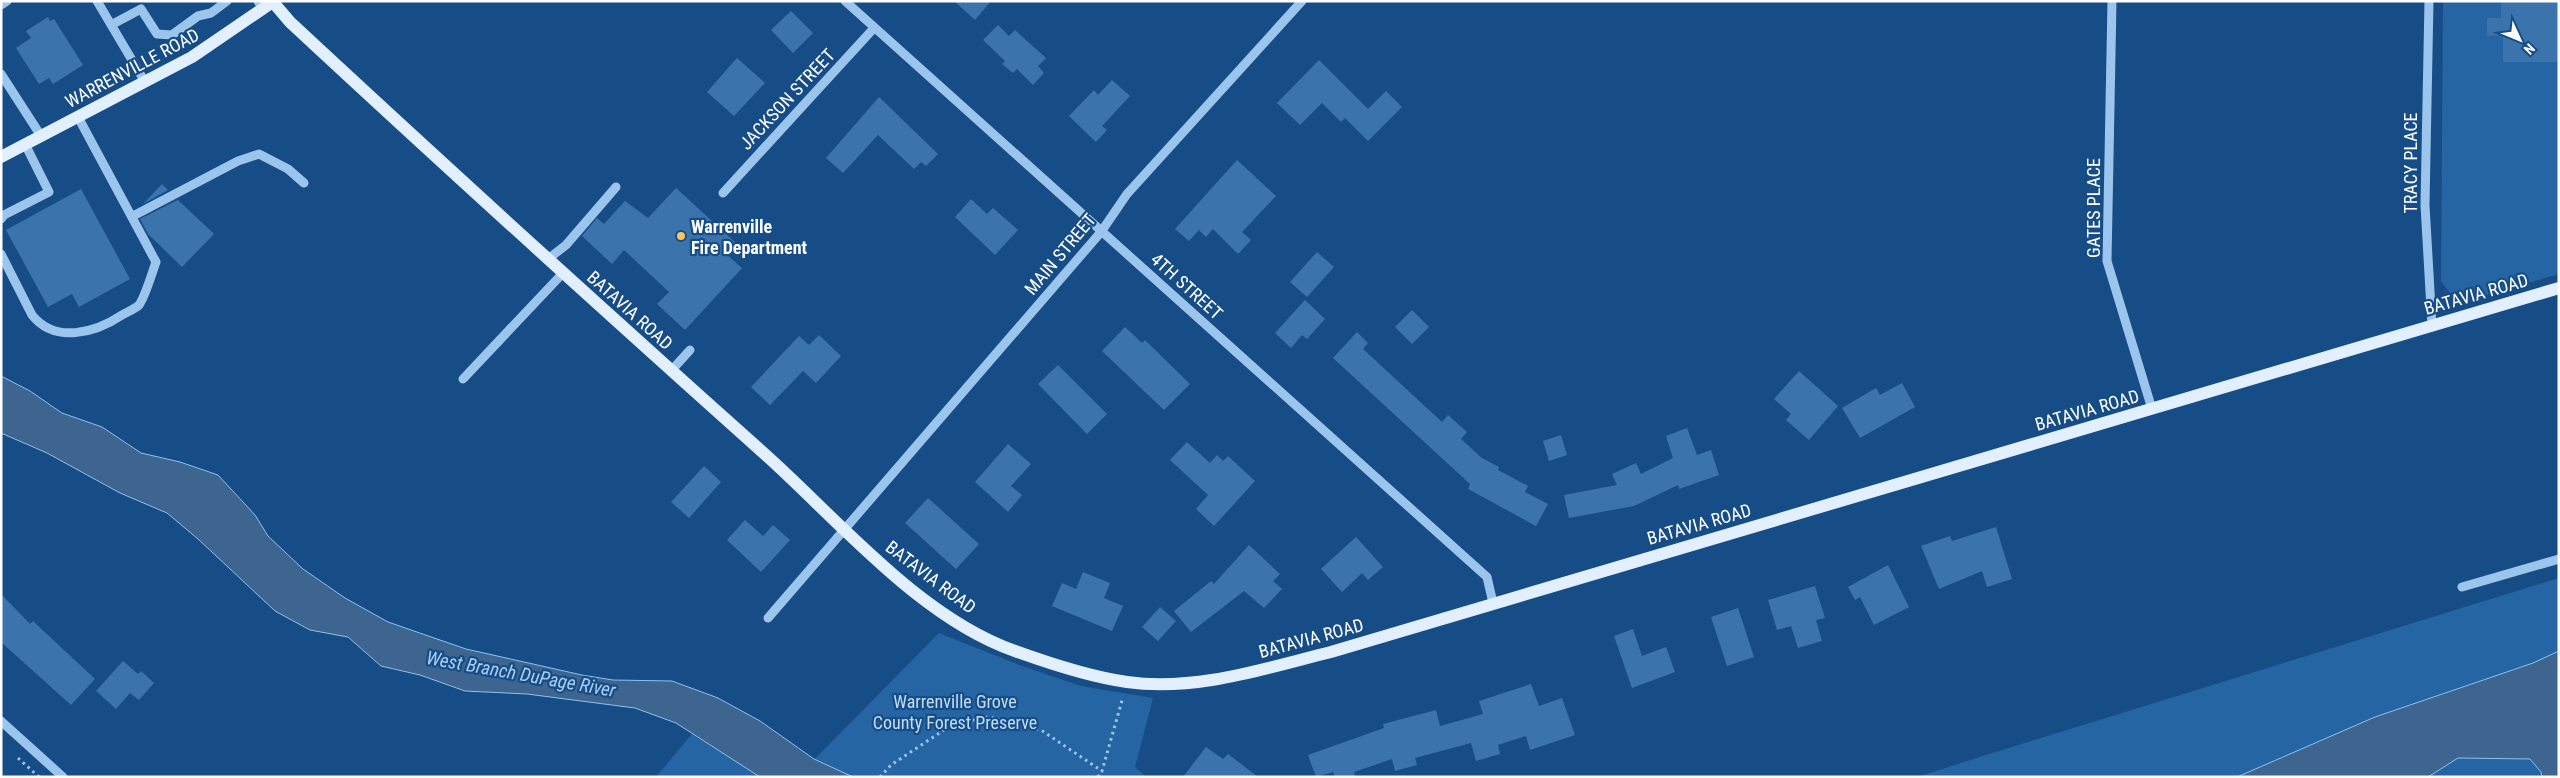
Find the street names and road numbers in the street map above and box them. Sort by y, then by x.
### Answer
street label: WARRENVILLE ROAD [61,24,203,112]
street label: JACKSON STREET [735,44,839,154]
street label: TRACY PLACE [2400,112,2421,214]
street label: GATES PLACE [2083,158,2104,258]
street label: MAIN STREET [1020,209,1100,299]
street label: 4TH STREET [1147,248,1227,324]
street label: BATAVIA ROAD [583,266,677,354]
street label: BATAVIA ROAD [2421,269,2531,319]
street label: BATAVIA ROAD [2032,385,2142,435]
street label: BATAVIA ROAD [1644,499,1754,549]
street label: BATAVIA ROAD [882,536,980,618]
street label: BATAVIA ROAD [1256,614,1366,662]

